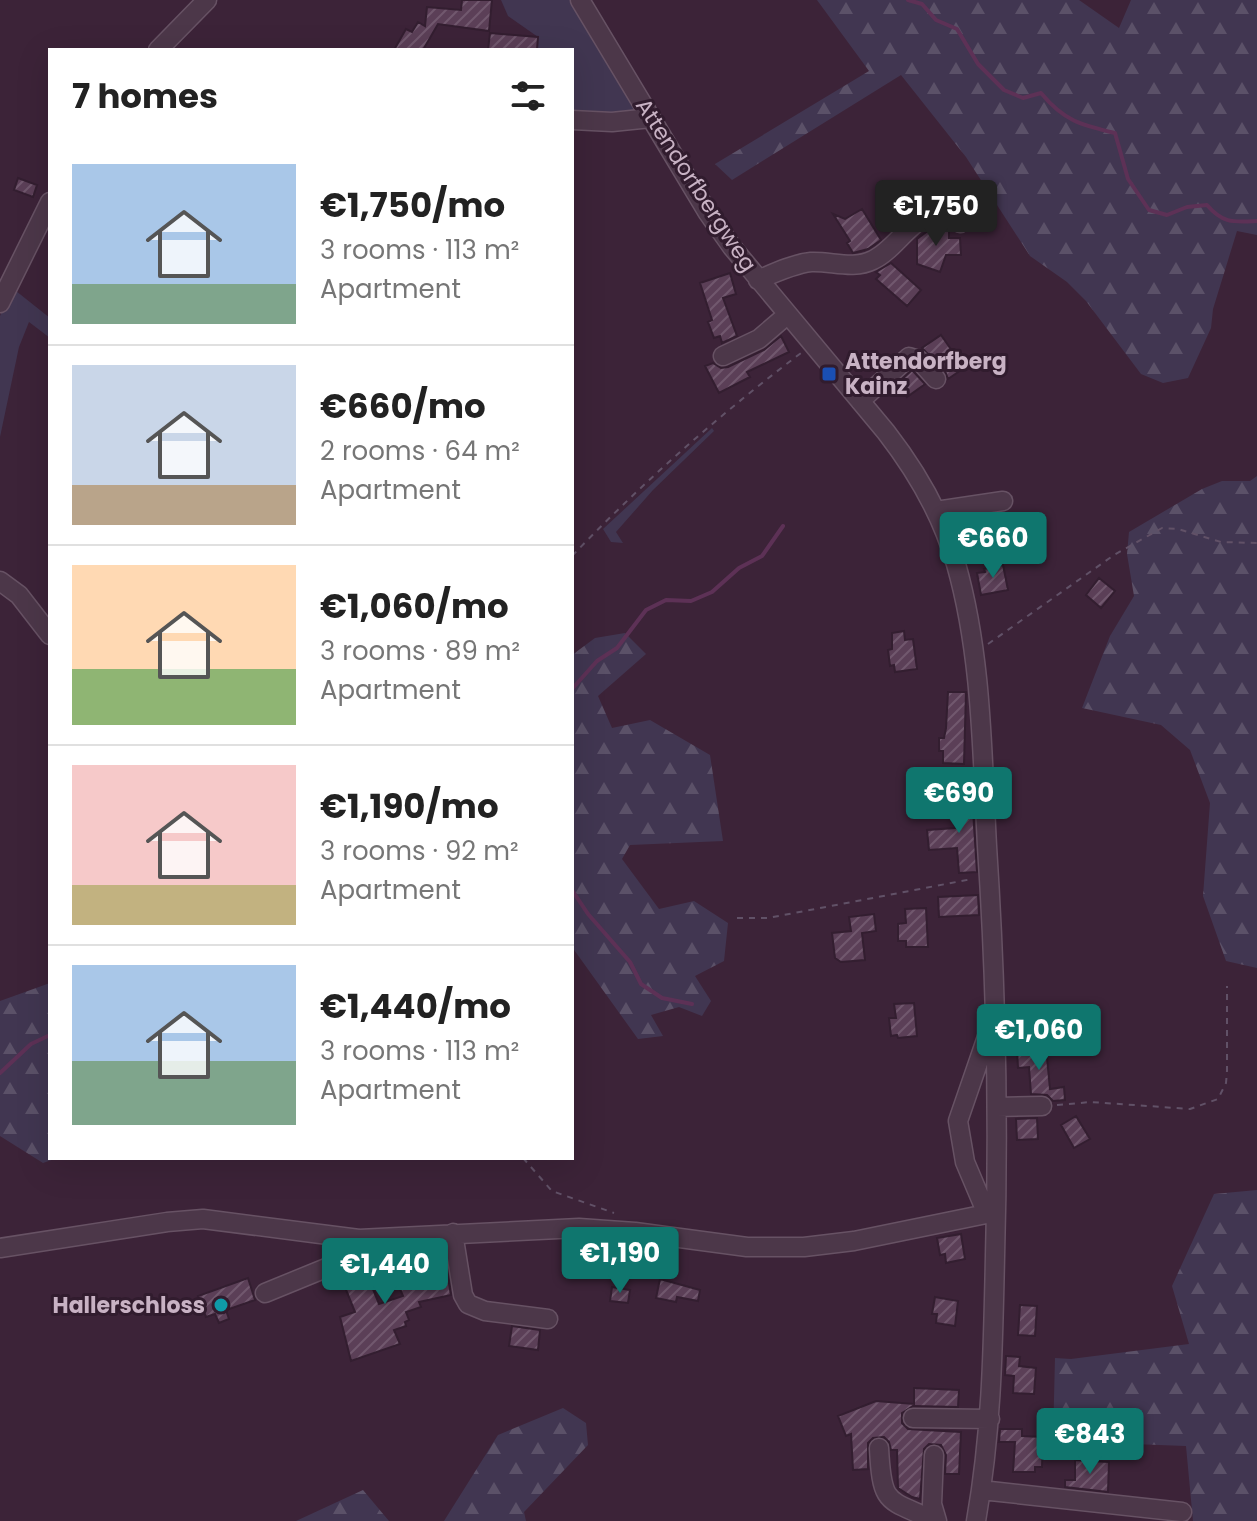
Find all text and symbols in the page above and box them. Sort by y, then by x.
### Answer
text: 7 homes [72,72,218,120]
icon: filters [506,74,550,118]
street label: Attendorfbergweg [628,92,764,278]
pin: €1,750 [871,180,1001,248]
text: €1,750/mo [320,181,505,229]
text: €1,750 [893,188,979,224]
icon: home [136,196,232,292]
text: 3 rooms · 113 m² [320,232,519,268]
text: Apartment [320,271,461,307]
place label: Attendorfberg Kainz [845,346,1007,402]
marker: Attendorfberg Kainz [820,365,838,383]
text: €660/mo [320,382,486,430]
icon: home [136,397,232,493]
text: 2 rooms · 64 m² [320,433,520,469]
text: Apartment [320,472,461,508]
pin: €660 [946,512,1040,580]
text: €660 [958,520,1028,556]
text: €1,060/mo [320,582,509,630]
icon: home [136,597,232,693]
text: 3 rooms · 89 m² [320,633,520,669]
text: Apartment [320,672,461,708]
pin: €690 [912,767,1006,835]
text: €690 [924,775,994,811]
text: €1,190/mo [320,782,499,830]
icon: home [136,797,232,893]
text: 3 rooms · 92 m² [320,833,519,869]
text: Apartment [320,872,461,908]
text: €1,440/mo [320,982,511,1030]
icon: home [136,997,232,1093]
pin: €1,060 [974,1004,1104,1072]
text: €1,060 [995,1012,1083,1048]
text: 3 rooms · 113 m² [320,1033,519,1069]
text: Apartment [320,1072,461,1108]
pin: €1,190 [555,1227,685,1295]
text: €1,190 [580,1235,660,1271]
pin: €1,440 [320,1238,450,1306]
text: €1,440 [340,1246,430,1282]
place label: Hallerschloss [53,1290,205,1321]
marker: Hallerschloss [212,1296,230,1314]
pin: €843 [1043,1408,1137,1476]
text: €843 [1055,1416,1125,1452]

